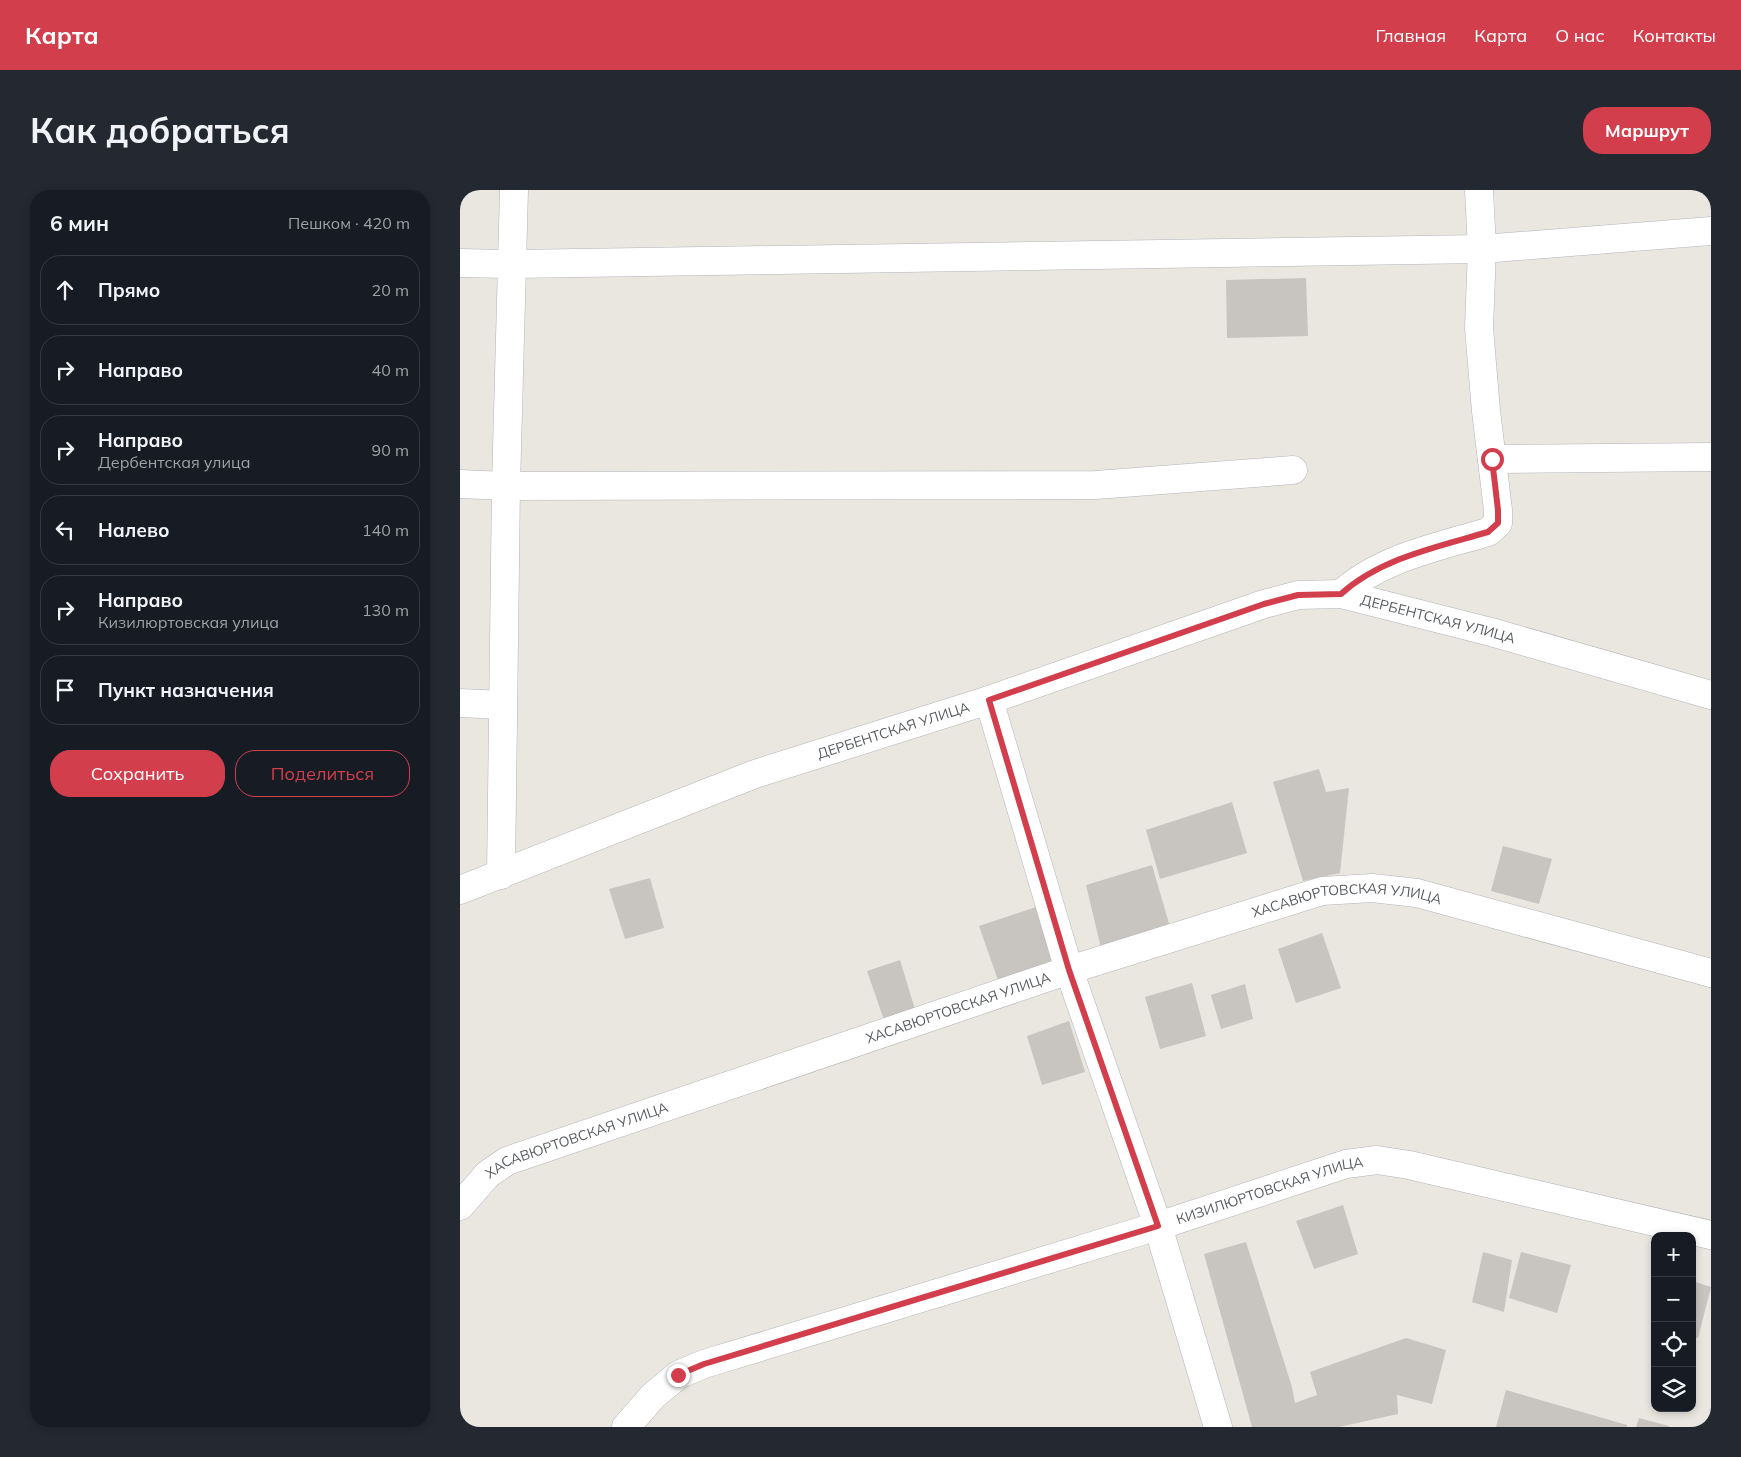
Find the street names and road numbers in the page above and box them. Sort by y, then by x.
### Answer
street label: ДЕРБЕНТСКАЯ УЛИЦА [1359,590,1518,648]
street label: ДЕРБЕНТСКАЯ УЛИЦА [815,698,972,763]
street label: ХАСАВЮРТОВСКАЯ УЛИЦА [1250,879,1445,921]
street label: ХАСАВЮРТОВСКАЯ УЛИЦА [863,968,1053,1047]
street label: ХАСАВЮРТОВСКАЯ УЛИЦА [482,1098,671,1182]
street label: КИЗИЛЮРТОВСКАЯ УЛИЦА [1174,1153,1365,1228]

